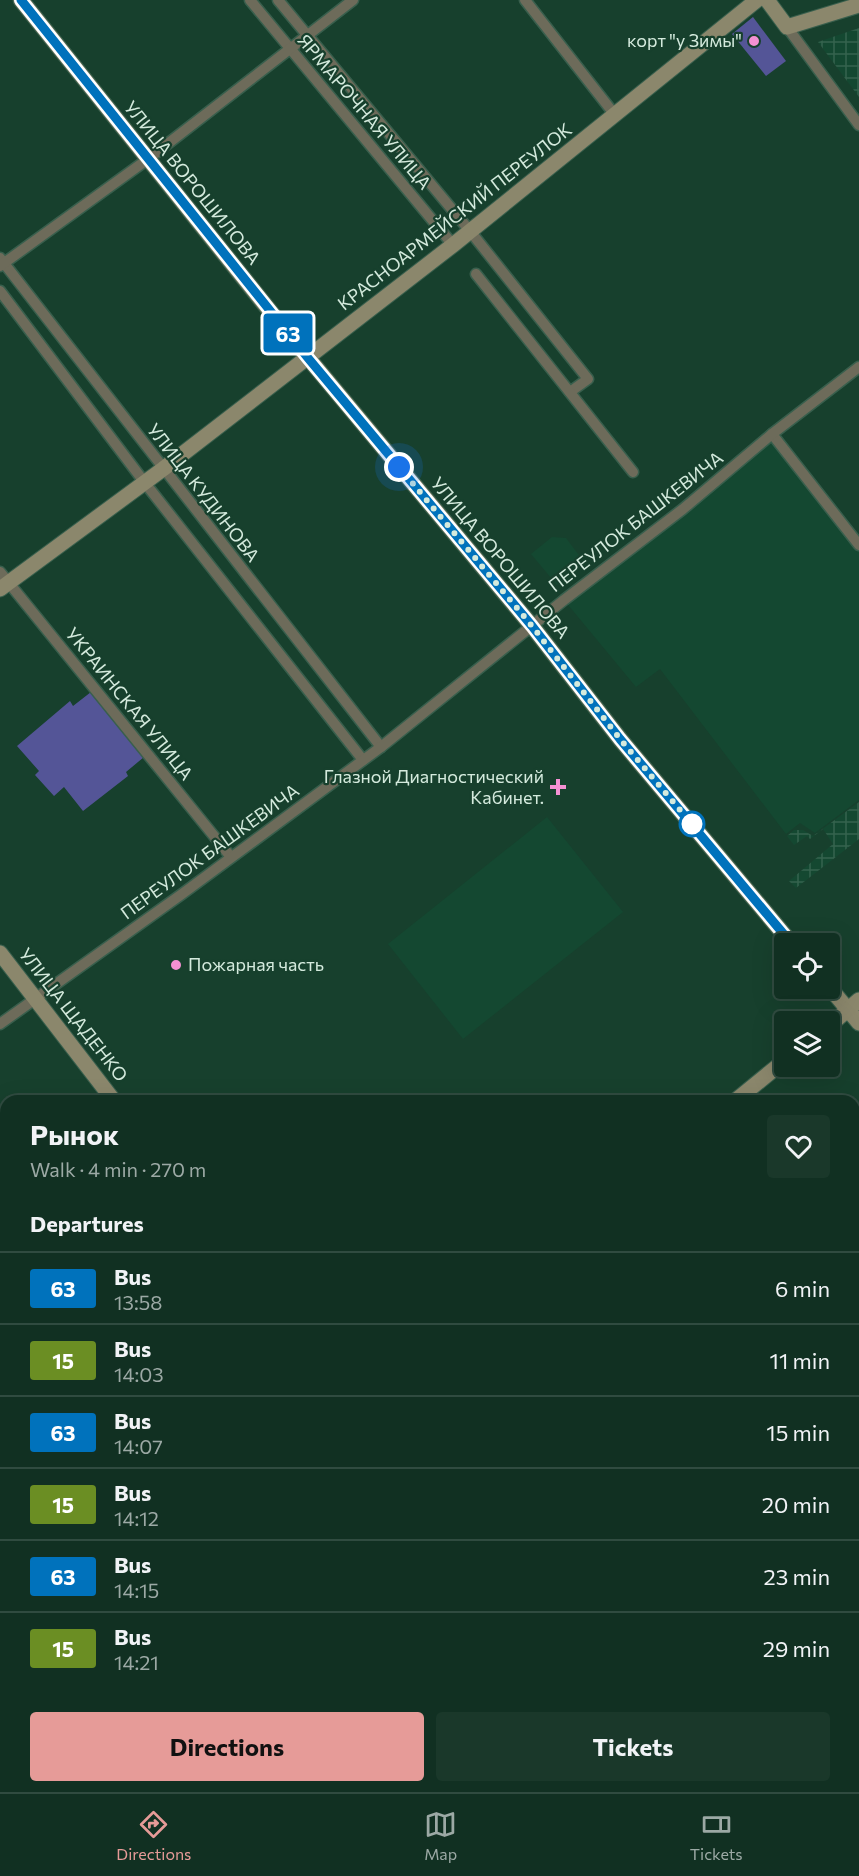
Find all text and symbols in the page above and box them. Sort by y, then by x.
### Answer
street label: ЯРМАРОЧНАЯ УЛИЦА [293,29,436,194]
place label: корт "у Зимы" [627,29,742,51]
marker: корт "у Зимы" [747,34,761,48]
street label: УЛИЦА ВОРОШИЛОВА [120,96,266,269]
street label: КРАСНОАРМЕЙСКИЙ ПЕРЕУЛОК [333,118,576,314]
line badge: 63 [261,314,315,352]
text: 63 [275,321,301,346]
street label: УЛИЦА КУДИНОВА [143,419,265,566]
street label: ПЕРЕУЛОК БАШКЕВИЧА [544,446,727,596]
your location [384,452,414,482]
street label: УЛИЦА ВОРОШИЛОВА [427,472,575,643]
street label: УКРАИНСКАЯ УЛИЦА [61,623,198,784]
place label: Глазной Диагностический Кабинет. [324,765,544,808]
marker: Глазной Диагностический Кабинет. [549,778,567,796]
street label: ПЕРЕУЛОК БАШКЕВИЧА [116,779,303,923]
unlabelled marker [679,811,705,837]
map controls [774,933,840,1077]
button: locate [774,933,840,999]
street label: УЛИЦА ЩАДЕНКО [15,943,133,1086]
place label: Пожарная часть [188,953,324,975]
marker: Пожарная часть [169,958,183,972]
button: layers [774,1011,840,1077]
button: heart [767,1115,830,1178]
text: Рынок [30,1117,119,1151]
text: Walk · 4 min · 270 m [30,1157,206,1181]
text: Departures [30,1210,144,1237]
text: Bus [114,1263,151,1290]
text: 6 min [775,1275,830,1302]
text: 63 [50,1276,76,1301]
text: 13:58 [114,1290,162,1314]
text: Bus [114,1335,151,1362]
text: 11 min [770,1347,830,1374]
text: 15 [52,1348,74,1373]
text: 14:03 [114,1362,164,1386]
text: Bus [114,1407,151,1434]
text: 15 min [766,1419,830,1446]
text: 63 [50,1420,76,1445]
text: 14:07 [114,1434,163,1458]
text: Bus [114,1479,151,1506]
text: 20 min [762,1491,830,1518]
text: 15 [52,1492,74,1517]
text: 14:12 [114,1506,159,1530]
text: Bus [114,1551,151,1578]
text: 23 min [764,1563,830,1590]
text: 63 [50,1564,76,1589]
text: 14:15 [114,1578,159,1602]
text: Bus [114,1623,151,1650]
text: 29 min [763,1635,830,1662]
text: 15 [52,1636,74,1661]
text: 14:21 [114,1650,159,1674]
button: Directions [30,1712,424,1781]
button: Tickets [436,1712,830,1781]
tab: Directions [116,1808,191,1863]
tab: Map [424,1808,457,1863]
tab: Tickets [690,1808,743,1863]

